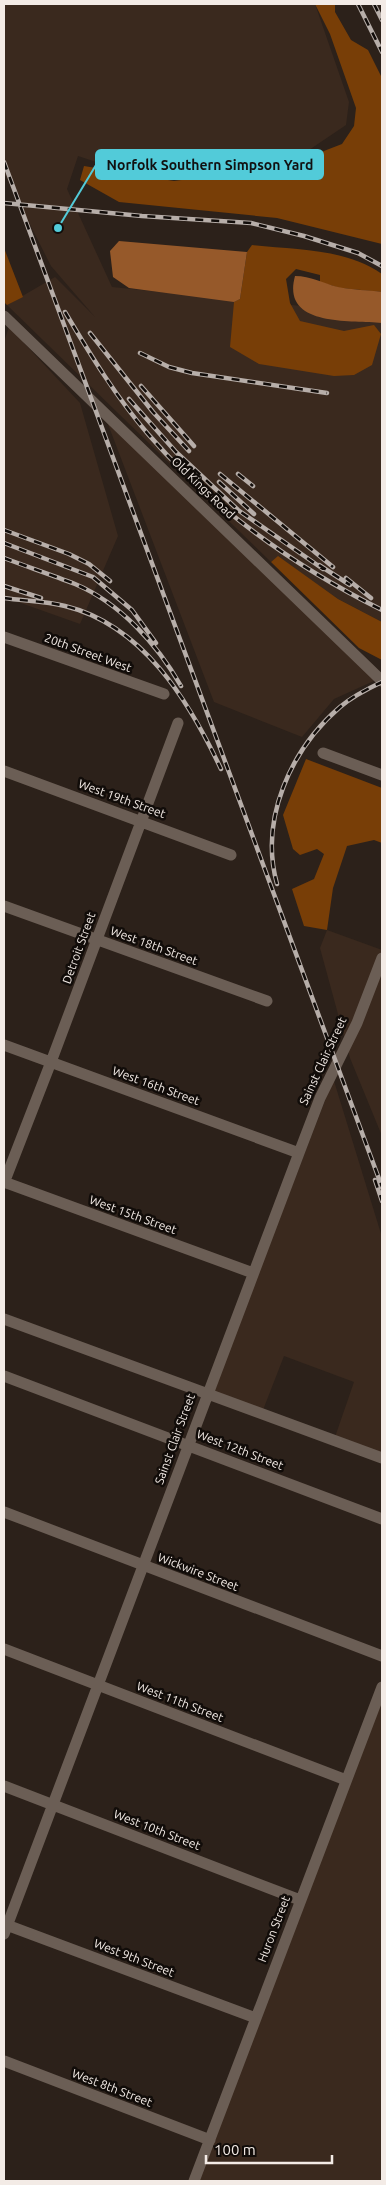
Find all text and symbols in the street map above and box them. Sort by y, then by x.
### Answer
callout: Norfolk Southern Simpson Yard [96,150,323,179]
text: Norfolk Southern Simpson Yard [107,157,313,173]
street label: Old Kings Road [169,454,237,521]
street label: 20th Street West [43,631,134,674]
street label: West 19th Street [77,777,168,820]
street label: Detroit Street [60,910,98,985]
street label: West 18th Street [109,924,200,967]
street label: Sainst Clair Street [297,1015,349,1107]
street label: West 16th Street [111,1064,202,1107]
street label: West 15th Street [88,1193,179,1236]
street label: Sainst Clair Street [152,1392,197,1486]
street label: West 12th Street [195,1427,286,1472]
street label: Wickwire Street [156,1550,241,1593]
street label: West 11th Street [135,1679,226,1724]
street label: West 10th Street [112,1807,203,1852]
street label: Huron Street [255,1894,292,1964]
street label: West 9th Street [92,1936,176,1979]
street label: West 8th Street [70,2066,154,2109]
scale bar [206,2132,332,2164]
text: 100 m [214,2141,256,2158]

